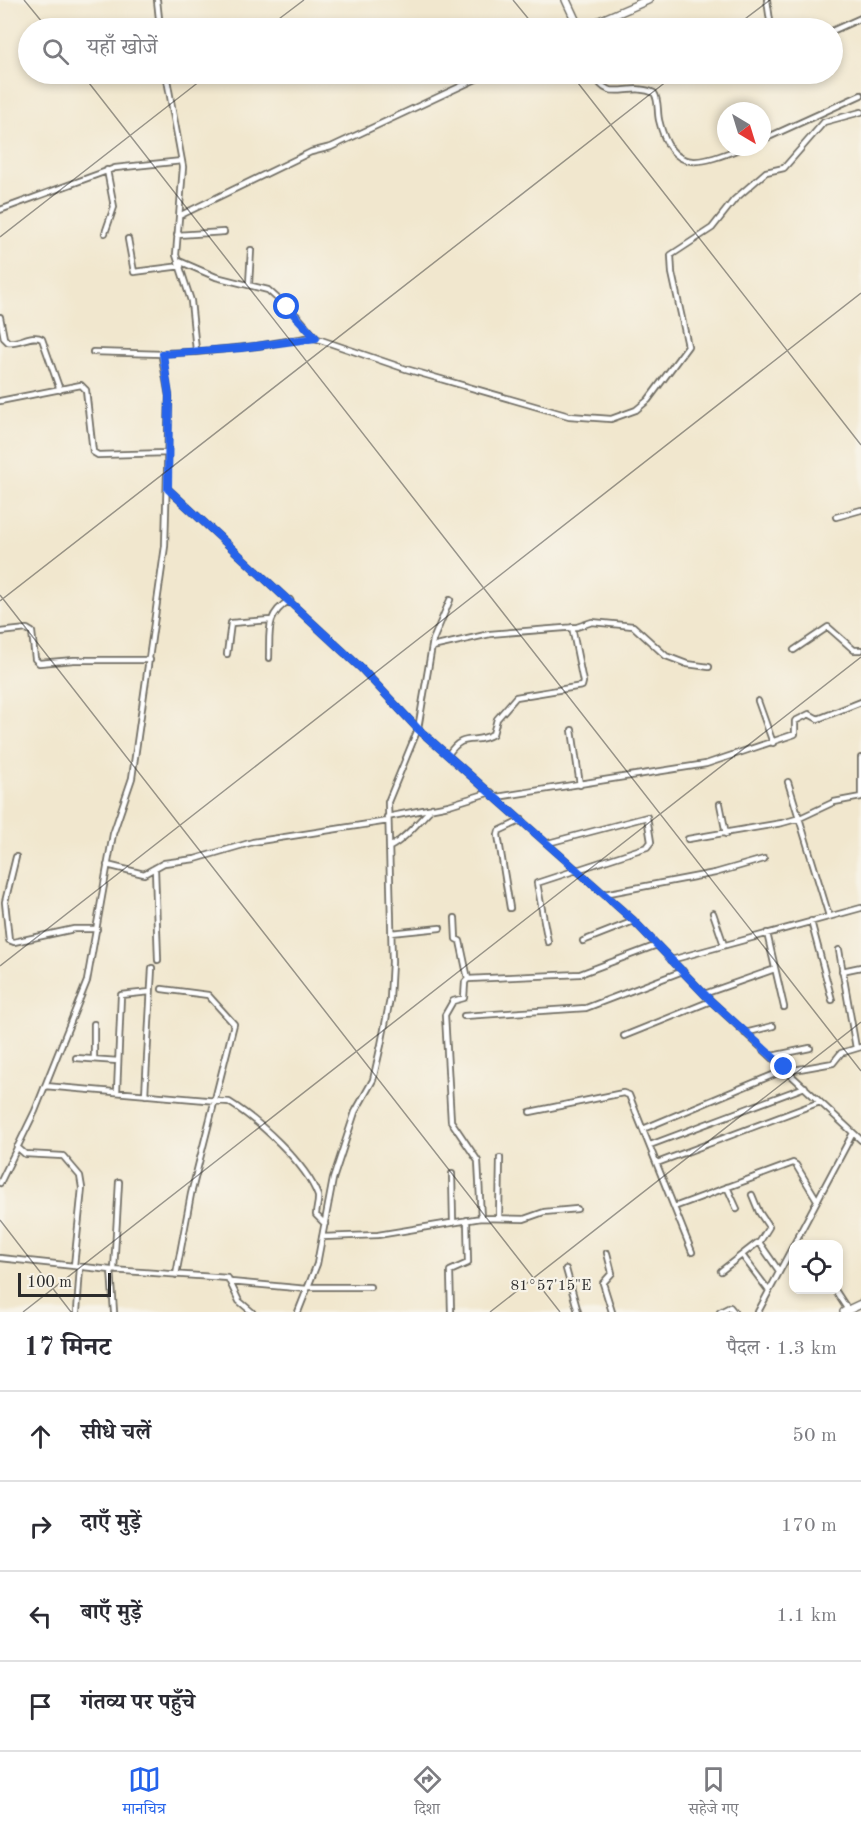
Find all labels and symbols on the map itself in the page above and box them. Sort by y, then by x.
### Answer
north arrow [717,102,771,156]
route start [273,293,299,319]
route end [770,1053,796,1079]
scale bar [18,1270,111,1298]
text: 81°57'15"E [511,1279,591,1294]

